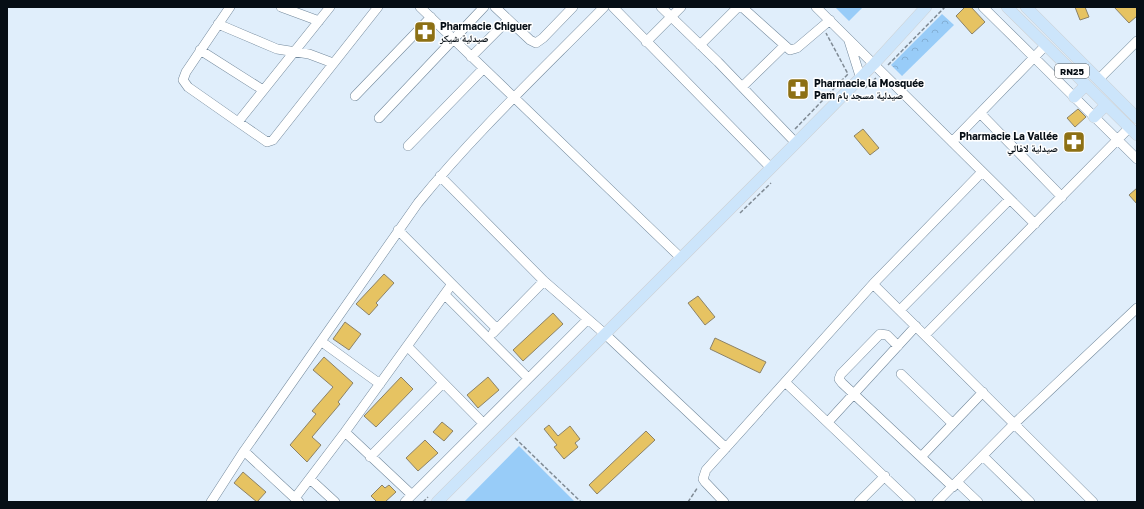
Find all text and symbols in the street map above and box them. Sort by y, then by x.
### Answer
pharmacy icon: Pharmacie Chiguer صيدلية شيكر [412,19,438,45]
place label: Pharmacie Chiguer صيدلية شيكر [439,20,532,45]
road number: RN25 [1055,64,1089,78]
pharmacy icon: Pharmacie la Mosquée Pam صيدلية مسجد بام [785,76,811,102]
place label: Pharmacie la Mosquée Pam صيدلية مسجد بام [814,77,924,102]
pharmacy icon: Pharmacie La Vallée صيدلية لافالي [1061,129,1087,155]
place label: Pharmacie La Vallée صيدلية لافالي [959,130,1058,156]

